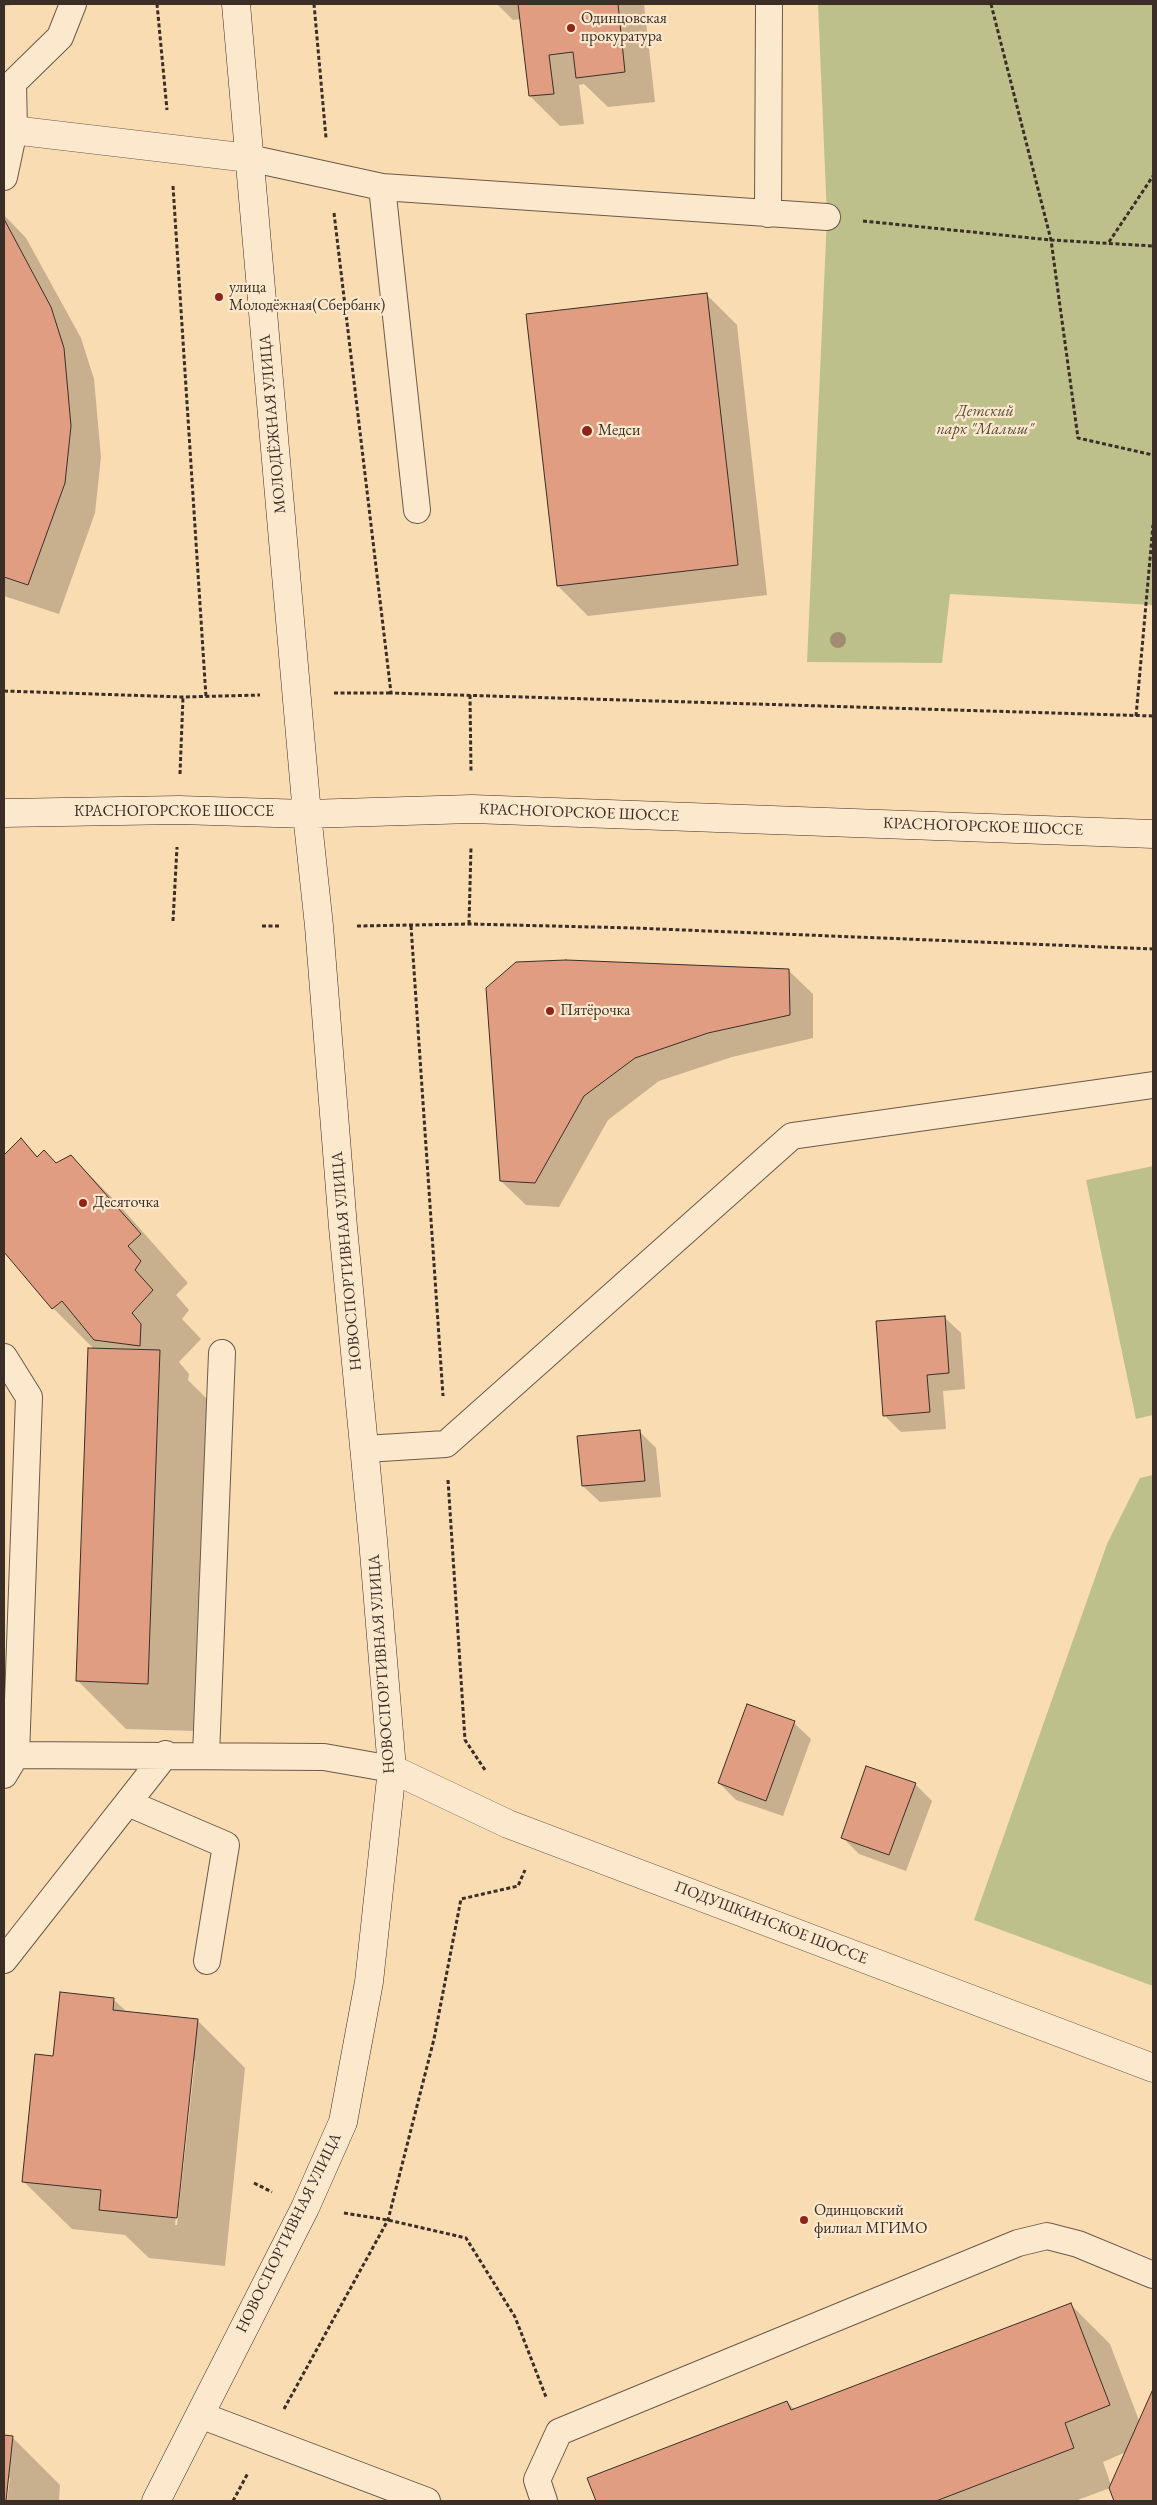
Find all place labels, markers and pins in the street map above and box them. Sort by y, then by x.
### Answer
place label: Одинцовская прокуратура [581,9,667,47]
marker: Одинцовская прокуратура [565,22,577,34]
place label: улица Молодёжная(Сбербанк) [229,278,385,316]
marker: улица Молодёжная(Сбербанк) [213,291,225,303]
place label: Медси [598,421,640,441]
marker: Медси [580,424,594,438]
place label: Пятёрочка [560,1001,630,1021]
marker: Пятёрочка [544,1005,556,1017]
place label: Десяточка [93,1193,159,1213]
marker: Десяточка [77,1197,89,1209]
place label: Одинцовский филиал МГИМО [814,2201,927,2239]
marker: Одинцовский филиал МГИМО [798,2214,810,2226]

